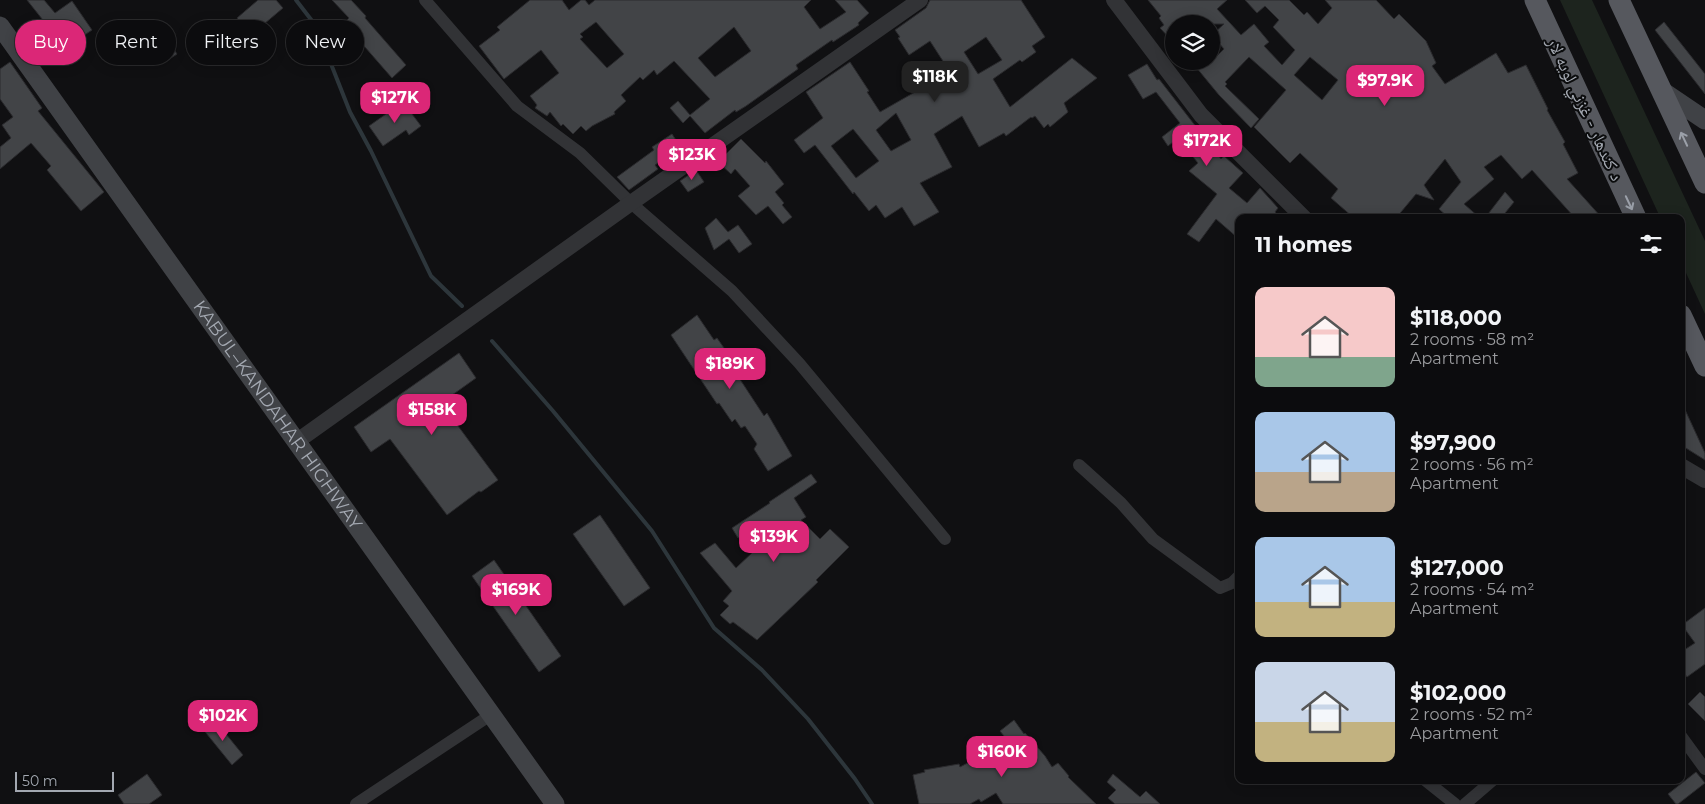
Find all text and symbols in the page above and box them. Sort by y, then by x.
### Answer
map controls [1165,15,1220,70]
button: layers [1165,15,1220,70]
chip: Buy [15,20,86,65]
chip: Rent [96,20,176,65]
chip: Filters [186,20,276,65]
chip: New [286,20,364,65]
street label: د کندهار - غزني لويه لار [1538,33,1628,186]
pin: $118K [900,61,970,103]
pin: $97.9K [1344,64,1426,107]
text: $118K [913,67,958,86]
text: $97.9K [1357,71,1413,90]
pin: $127K [360,82,430,124]
text: $127K [371,88,419,107]
pin: $172K [1172,124,1242,167]
text: $172K [1183,131,1231,150]
one-way arrow [1679,132,1688,147]
pin: $123K [657,138,727,181]
text: $123K [668,145,716,164]
one-way arrow [1625,195,1634,210]
icon: filters [1637,230,1665,258]
text: 11 homes [1255,232,1352,257]
street label: KABUL–KANDAHAR HIGHWAY [188,296,367,535]
text: $118,000 [1410,305,1502,330]
icon: home [1295,307,1355,367]
text: 2 rooms · 58 m² [1410,330,1534,349]
pin: $189K [695,348,765,390]
text: Apartment [1410,349,1499,368]
text: $189K [706,354,754,373]
pin: $158K [397,394,467,436]
text: $158K [408,400,456,419]
text: $97,900 [1410,430,1496,455]
icon: home [1295,432,1355,492]
text: 2 rooms · 56 m² [1410,455,1534,474]
text: Apartment [1410,474,1499,493]
pin: $139K [739,520,809,563]
text: $139K [750,527,798,546]
text: $127,000 [1410,555,1504,580]
icon: home [1295,557,1355,617]
pin: $169K [481,574,551,616]
text: $169K [492,580,540,599]
text: 2 rooms · 54 m² [1410,580,1534,599]
text: Apartment [1410,599,1499,618]
text: $102,000 [1410,680,1506,705]
icon: home [1295,682,1355,742]
pin: $102K [188,700,258,742]
text: 2 rooms · 52 m² [1410,705,1533,724]
text: $102K [199,706,247,725]
text: Apartment [1410,724,1499,743]
pin: $160K [967,736,1037,778]
text: $160K [977,742,1027,761]
scale bar [15,769,114,792]
text: 50 m [22,772,58,790]

